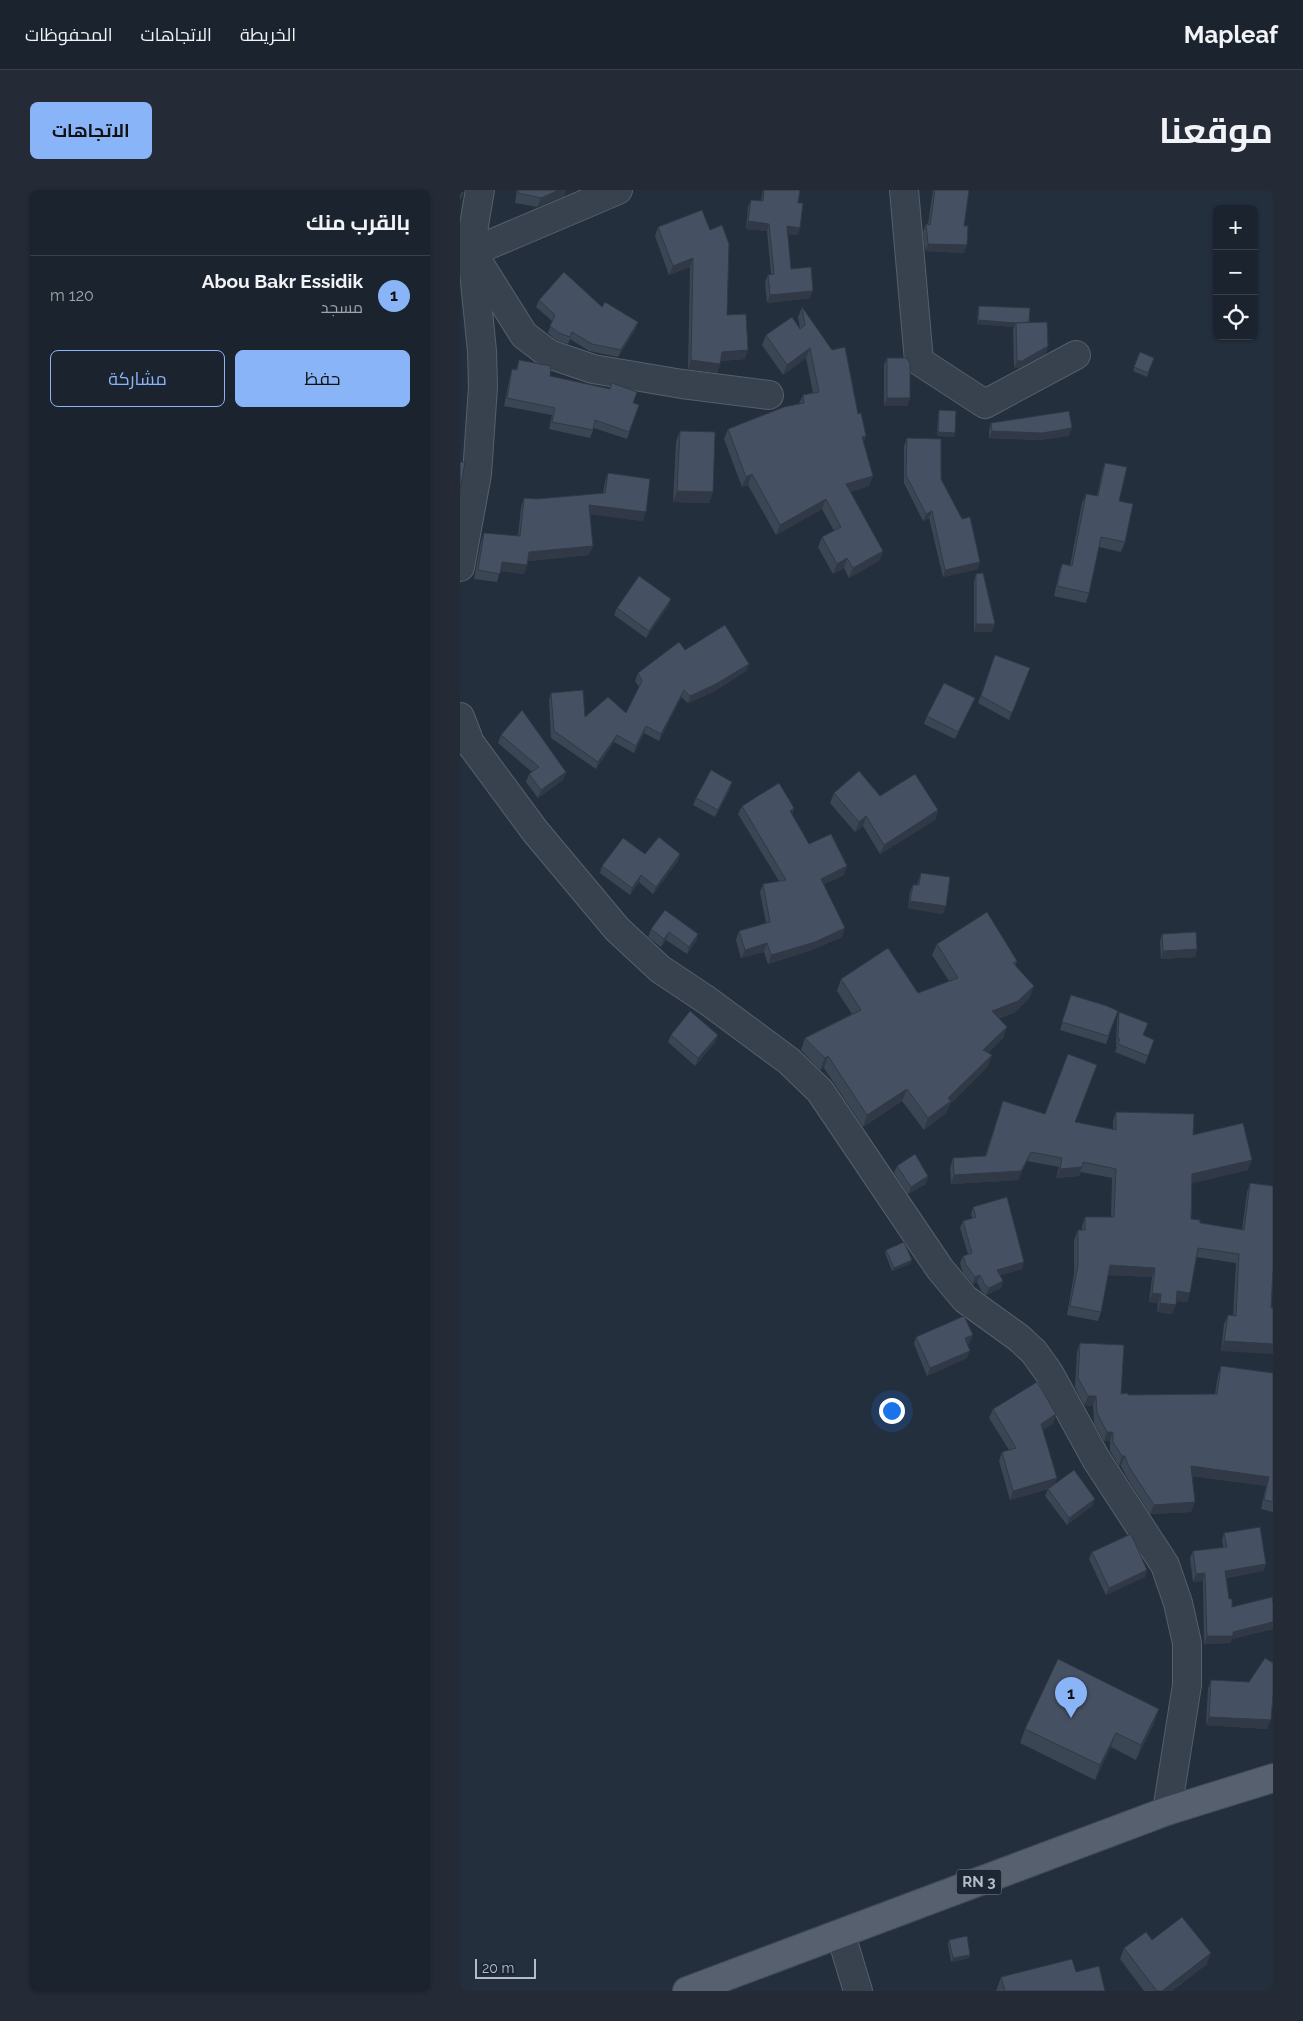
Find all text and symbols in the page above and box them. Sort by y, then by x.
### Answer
text: Mapleaf [1184,20,1278,49]
text: المحفوظات [25,24,113,45]
text: الاتجاهات [141,24,212,45]
text: الخريطة [240,24,296,45]
button: الاتجاهات [30,102,152,159]
text: موقعنا [1159,110,1273,151]
map controls [1213,205,1258,340]
button: + [1213,205,1258,250]
text: بالقرب منك [306,210,410,235]
button: − [1213,250,1258,295]
text: Abou Bakr Essidik [202,270,363,292]
text: 120 m [50,286,94,305]
text: 1 [390,286,398,305]
button: locate [1213,295,1258,340]
text: مسجد [321,298,363,317]
button: مشاركة [50,350,225,407]
button: حفظ [235,350,410,407]
your location [879,1398,905,1424]
pin: 1 [1055,1677,1087,1718]
road number: RN 3 [956,1870,1002,1894]
scale bar [475,1956,536,1979]
text: 20 m [482,1960,514,1976]

